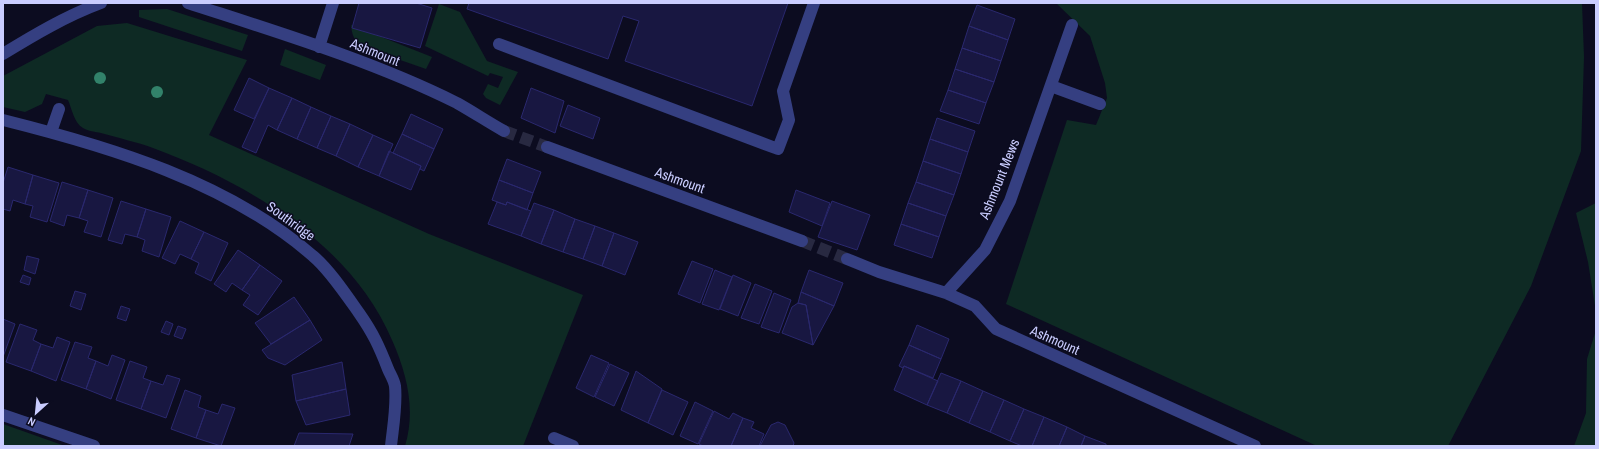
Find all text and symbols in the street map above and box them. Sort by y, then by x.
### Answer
street label: Ashmount [347,34,402,70]
street label: Ashmount Mews [974,136,1023,223]
street label: Ashmount [652,162,707,197]
street label: Southridge [263,197,319,245]
street label: Ashmount [1027,321,1082,359]
north arrow [16,393,56,433]
text: N [25,414,38,430]

